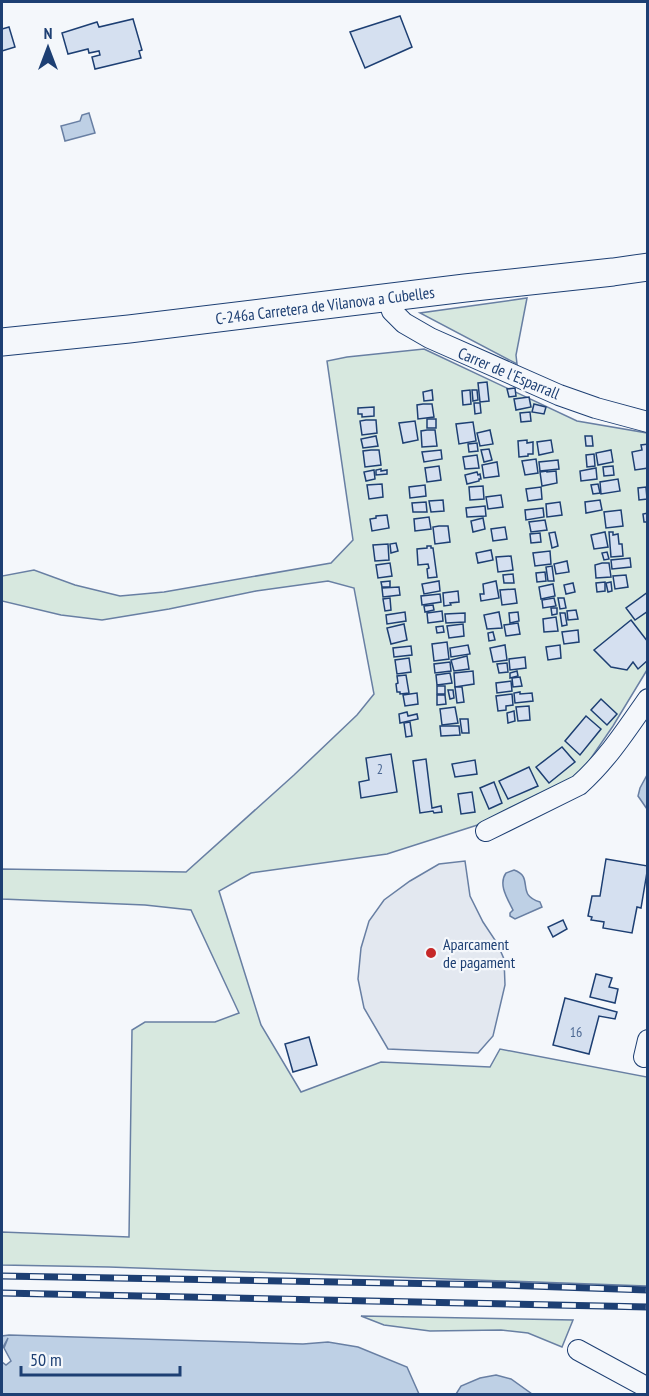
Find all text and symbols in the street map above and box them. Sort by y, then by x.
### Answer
north arrow [18,18,78,78]
text: N [44,23,52,43]
street label: C-246a Carretera de Vilanova a Cubelles [214,282,436,328]
street label: Carrer de l'Esparrall [455,343,563,404]
house number: 2 [377,760,383,778]
place label: Aparcament de pagament [443,934,516,972]
marker: Aparcament de pagament [424,946,438,960]
house number: 16 [570,1023,582,1041]
scale bar [21,1339,180,1377]
text: 50 m [30,1348,62,1371]

